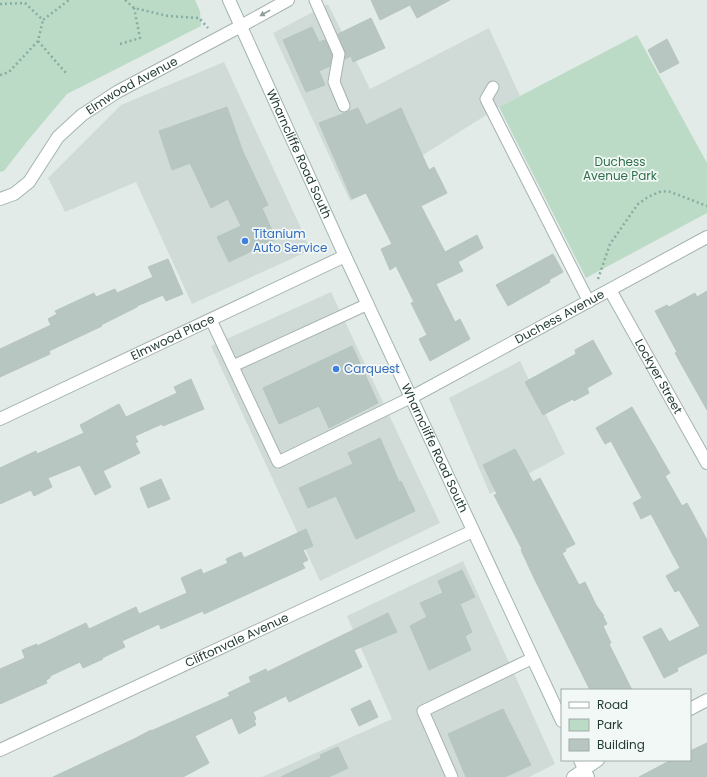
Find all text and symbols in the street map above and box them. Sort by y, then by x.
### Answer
one-way arrow [259,10,271,17]
street label: Elmwood Avenue [82,52,180,118]
street label: Wharncliffe Road South [262,86,336,221]
park label: Duchess Avenue Park [583,153,658,184]
place label: Titanium Auto Service [253,225,327,256]
marker: Titanium Auto Service [240,236,250,246]
street label: Duchess Avenue [512,285,607,348]
street label: Elmwood Place [128,310,217,364]
street label: Lockyer Street [631,336,687,417]
place label: Carquest [344,360,400,377]
marker: Carquest [331,364,341,374]
street label: Wharncliffe Road South [398,381,472,515]
street label: Cliftonvale Avenue [182,609,291,671]
legend [561,689,691,761]
text: Road [597,696,628,713]
text: Park [597,716,624,733]
text: Building [597,736,645,753]

